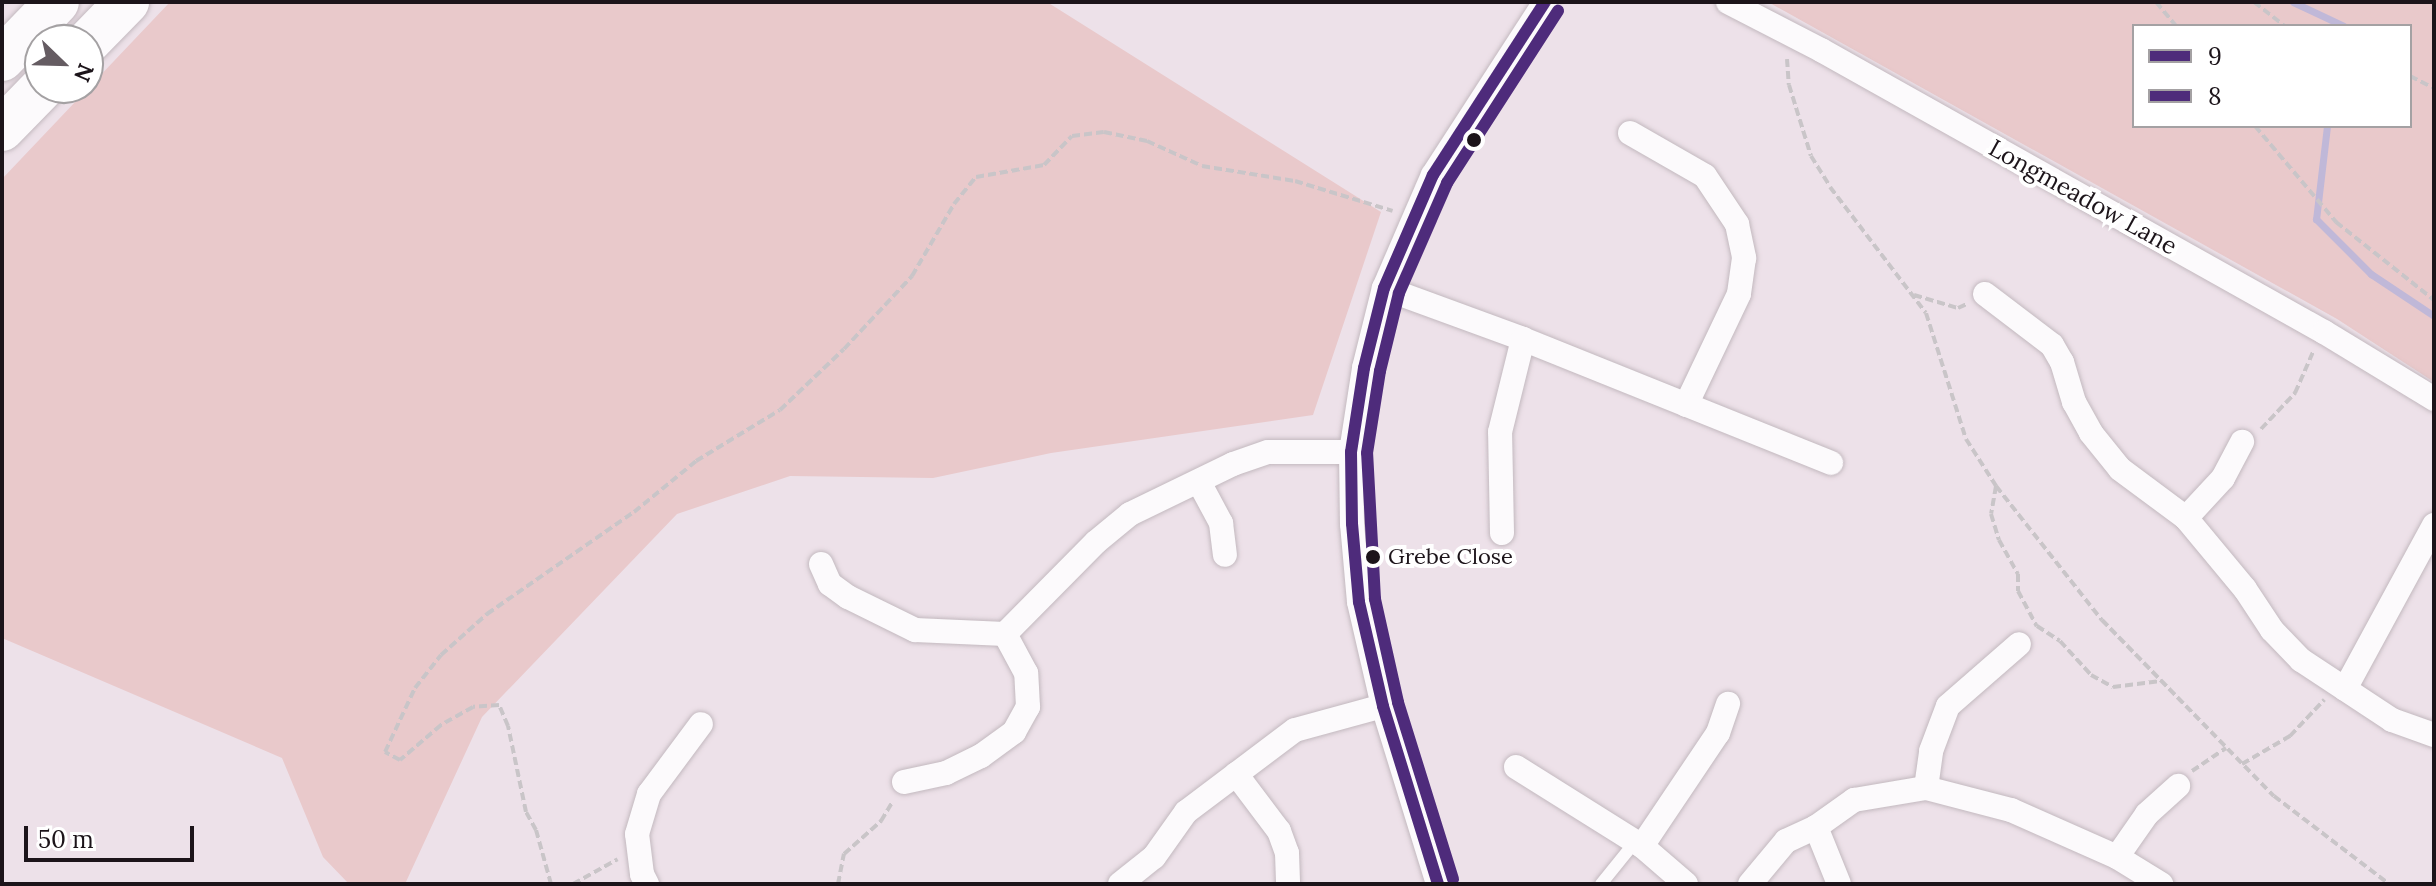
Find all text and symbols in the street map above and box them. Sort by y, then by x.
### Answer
north arrow [24,24,104,104]
legend [2132,24,2412,128]
text: 9 [2208,41,2222,72]
text: N [68,59,100,86]
text: 8 [2208,81,2222,112]
unlabelled marker [1466,132,1482,148]
street label: Longmeadow Lane [1984,133,2182,261]
place label: Grebe Close [1388,544,1513,570]
marker: Grebe Close [1365,549,1381,565]
scale bar [28,810,198,860]
text: 50 m [38,824,94,855]

